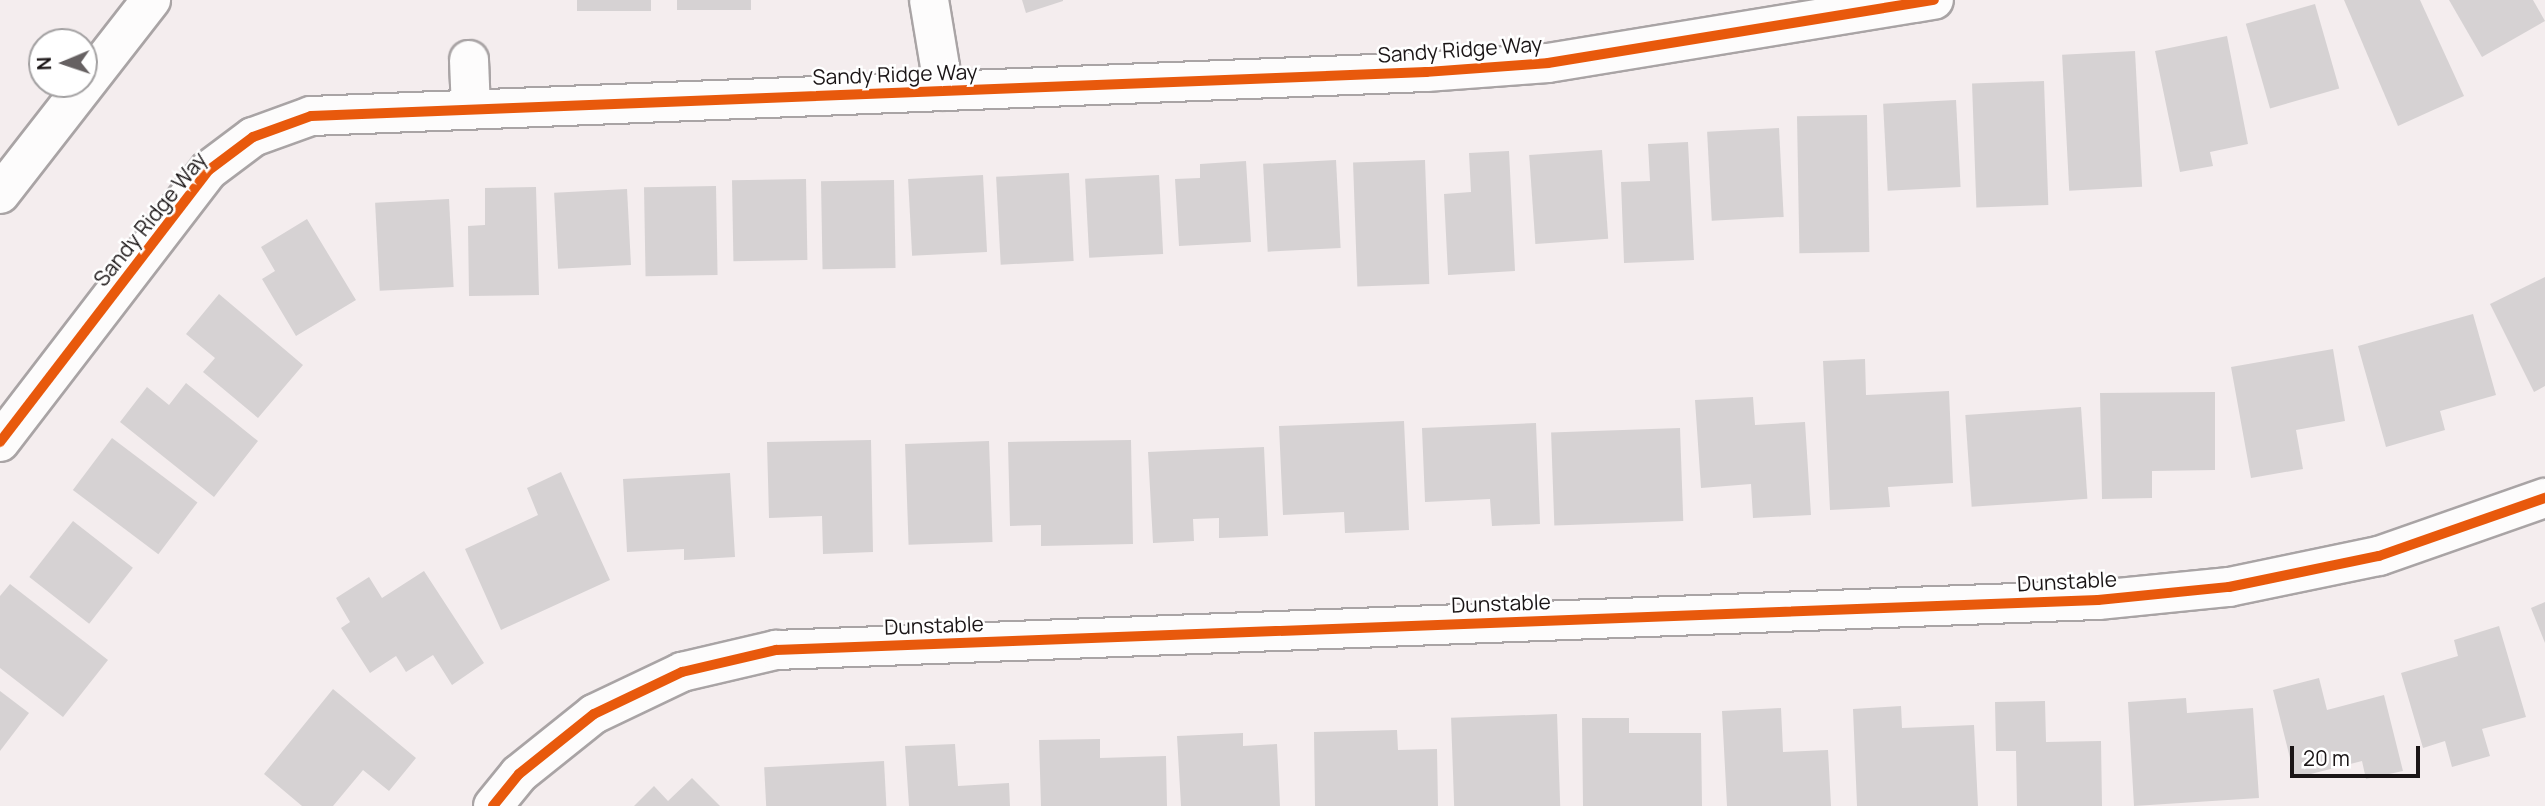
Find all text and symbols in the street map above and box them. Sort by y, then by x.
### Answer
north arrow [28,28,98,98]
street label: Sandy Ridge Way [1377,31,1543,67]
text: N [31,56,57,71]
street label: Sandy Ridge Way [812,59,978,89]
street label: Sandy Ridge Way [88,147,212,291]
street label: Dunstable [2017,566,2117,596]
street label: Dunstable [1451,589,1551,617]
street label: Dunstable [884,611,984,639]
scale bar [2293,732,2422,776]
text: 20 m [2303,744,2350,772]

